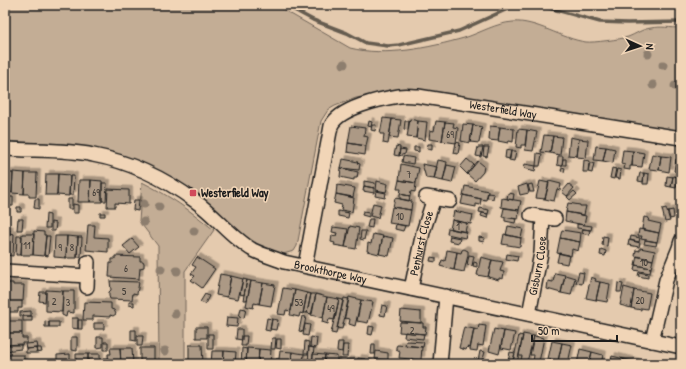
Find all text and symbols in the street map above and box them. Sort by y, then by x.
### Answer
north arrow [620,26,660,66]
text: N [643,43,657,50]
street label: Westerfield Way [468,95,538,123]
house number: 69 [446,128,454,141]
house number: 7 [407,168,412,181]
place label: Westerfield Way [201,184,269,202]
house number: 69 [92,186,100,199]
marker: Westerfield Way [188,188,198,198]
street label: Penhurst Close [405,208,437,277]
house number: 10 [396,210,405,223]
house number: 1 [456,220,460,233]
street label: Gisburn Close [524,236,550,297]
house number: 11 [23,239,31,252]
house number: 9 [58,241,62,254]
house number: 8 [70,241,74,254]
street label: Brookthorpe Way [293,255,369,288]
house number: 10 [640,256,649,269]
house number: 6 [124,262,128,275]
house number: 5 [122,285,127,298]
house number: 20 [635,294,645,307]
house number: 2 [52,295,57,308]
house number: 3 [66,296,71,309]
house number: 53 [295,296,304,309]
house number: 49 [327,302,335,315]
scale bar [532,317,617,343]
text: 50 m [538,322,559,339]
house number: 2 [410,324,415,337]

